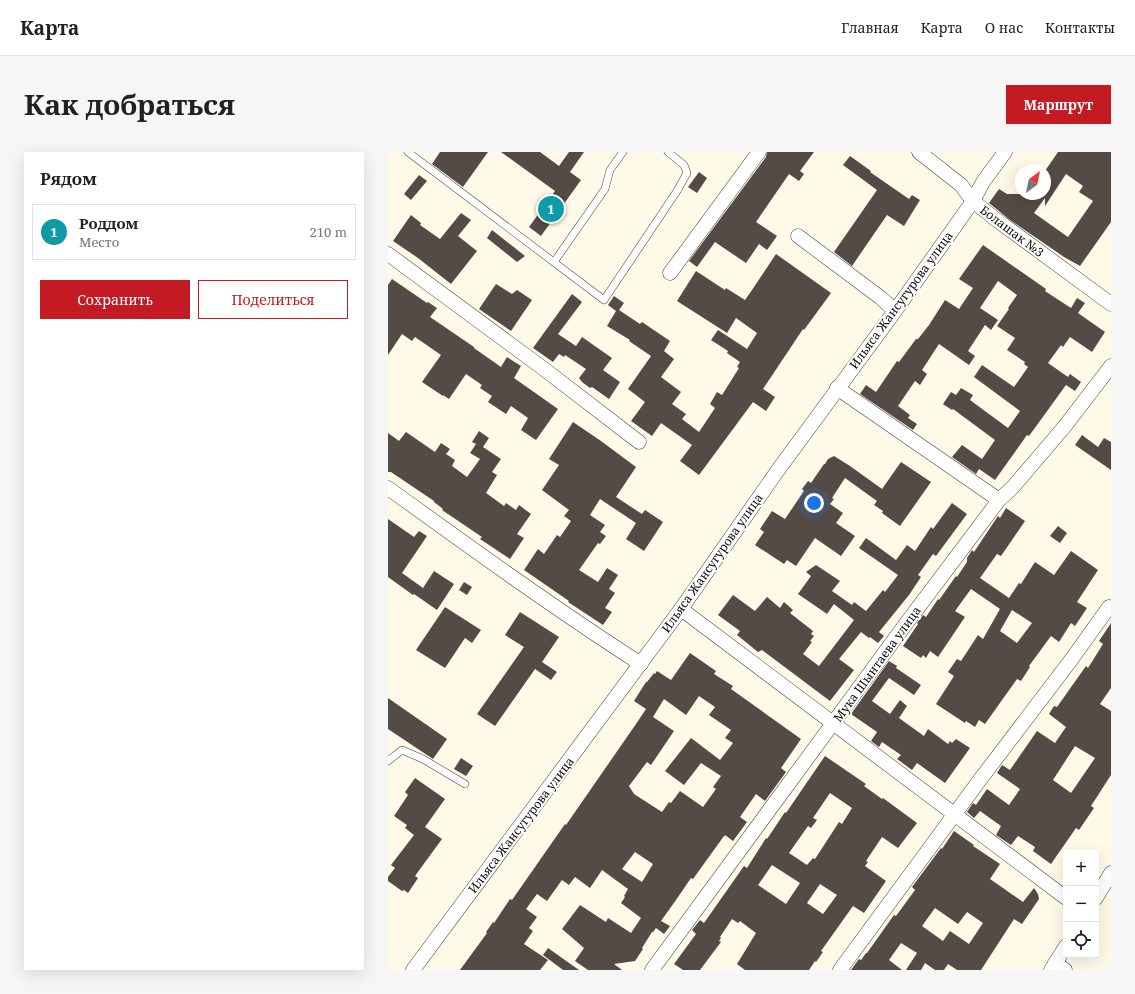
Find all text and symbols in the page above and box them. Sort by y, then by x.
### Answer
text: Карта [20,15,79,41]
text: Главная [841,18,899,37]
text: Карта [921,18,963,37]
text: О нас [985,18,1023,37]
text: Контакты [1045,18,1115,37]
text: Как добраться [24,85,235,123]
button: Маршрут [1006,85,1111,124]
north arrow [1015,164,1051,200]
text: Рядом [40,167,97,190]
pin: 1 [538,194,564,224]
street label: Болашак №3 [976,201,1048,261]
text: Роддом [79,213,138,233]
text: 1 [50,223,58,241]
text: 210 m [310,223,347,241]
street label: Ильяса Жансугурова улица [845,228,957,372]
text: Место [79,233,119,251]
button: Сохранить [40,280,190,319]
button: Поделиться [198,280,348,319]
street label: Ильяса Жансугурова улица [657,490,767,636]
your location [804,493,824,513]
street label: Мука Шынтаева улица [829,602,925,725]
street label: Ильяса Жансугурова улица [464,753,578,897]
map controls [1063,850,1099,958]
button: + [1063,850,1099,886]
button: − [1063,886,1099,922]
button: locate [1063,922,1099,958]

